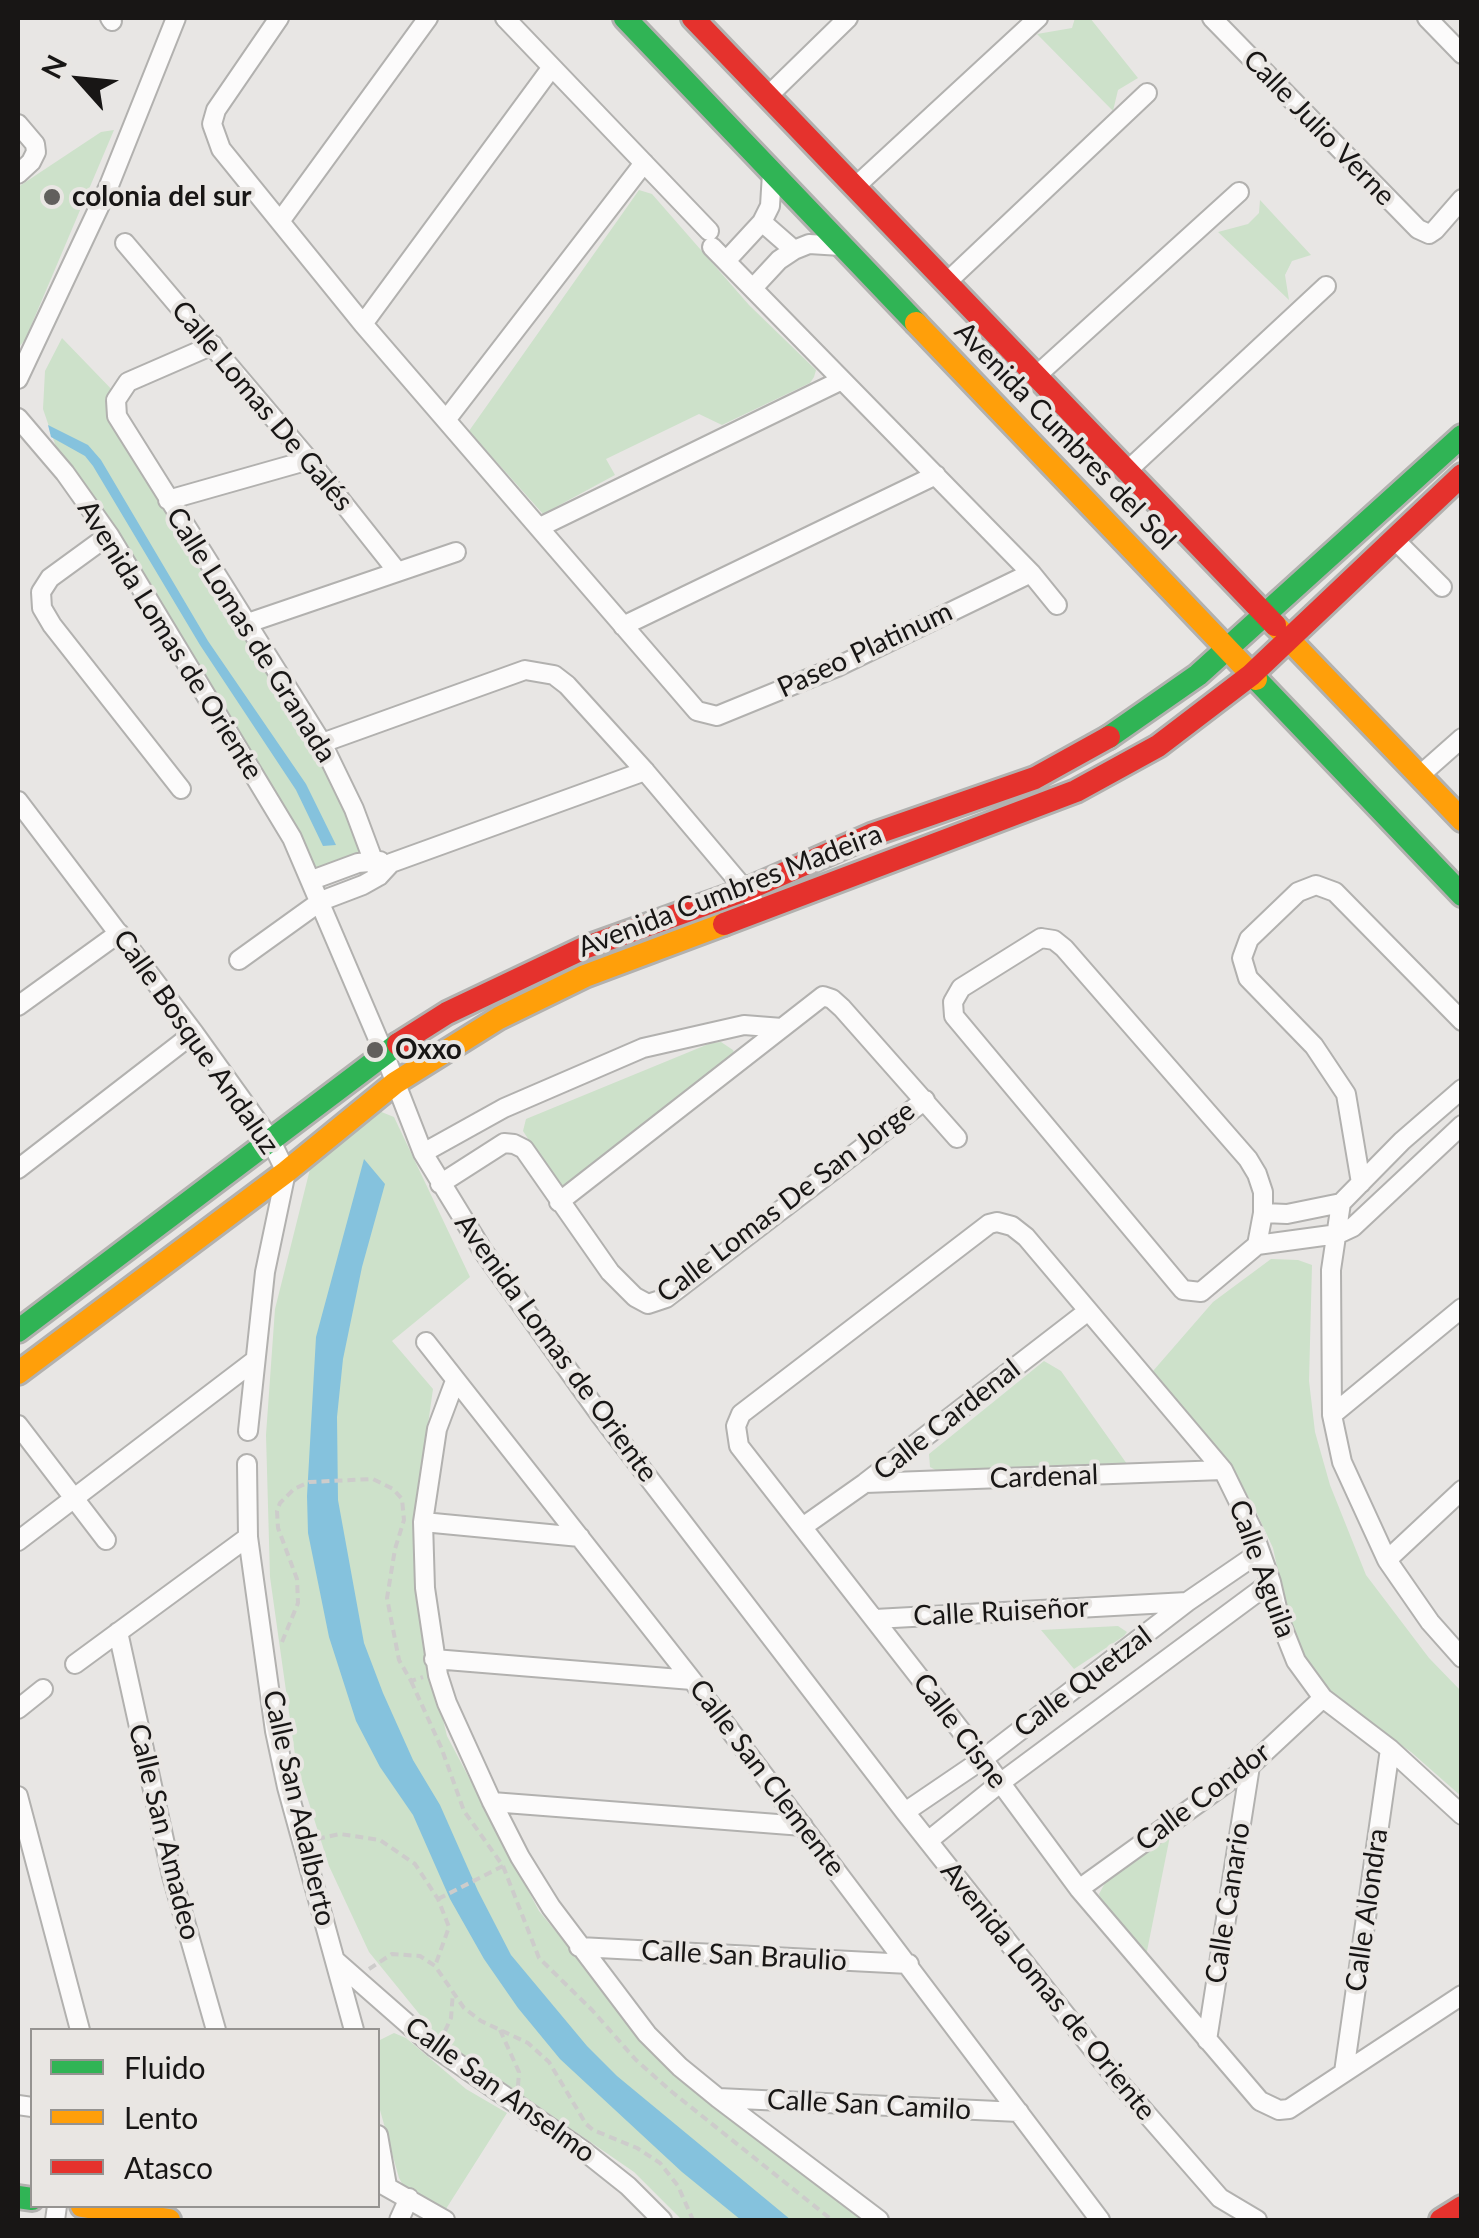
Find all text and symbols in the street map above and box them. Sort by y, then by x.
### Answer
north arrow [30,30,130,130]
street label: Calle Julio Verne [1236,43,1402,213]
text: N [33,49,73,84]
place label: colonia del sur [72,180,251,214]
marker: colonia del sur [41,186,63,208]
street label: Calle Lomas De Galés [164,294,360,518]
street label: Avenida Cumbres del Sol [947,315,1183,557]
street label: Avenida Lomas de Oriente [70,494,270,786]
street label: Calle Lomas de Granada [159,501,343,769]
street label: Paseo Platinum [772,595,958,705]
street label: Avenida Cumbres Madeira [573,817,887,965]
street label: Calle Bosque Andaluz [106,923,286,1161]
place label: Oxxo [395,1033,462,1067]
marker: Oxxo [364,1039,386,1061]
street label: Calle Lomas De San Jorge [650,1094,922,1310]
street label: Avenida Lomas de Oriente [448,1208,664,1488]
street label: Calle Cardenal [867,1352,1027,1488]
street label: Cardenal [989,1458,1099,1496]
street label: Calle Aguila [1222,1496,1302,1642]
street label: Calle Ruiseñor [912,1591,1090,1633]
street label: Calle Quetzal [1008,1619,1158,1745]
street label: Calle Cisne [906,1667,1014,1795]
street label: Calle San Clemente [682,1673,852,1883]
street label: Calle San Adalberto [256,1687,342,1929]
street label: Calle San Amadeo [121,1720,207,1944]
street label: Calle Condor [1129,1736,1277,1858]
street label: Calle Canario [1199,1820,1257,1986]
street label: Calle Alondra [1339,1826,1395,1994]
street label: Avenida Lomas de Oriente [933,1855,1163,2127]
street label: Calle San Braulio [640,1934,848,1978]
street label: Calle San Anselmo [399,2010,601,2170]
legend [30,2028,380,2208]
text: Fluido [124,2049,206,2085]
street label: Calle San Camilo [766,2083,972,2127]
text: Lento [124,2099,198,2135]
text: Atasco [124,2149,213,2185]

